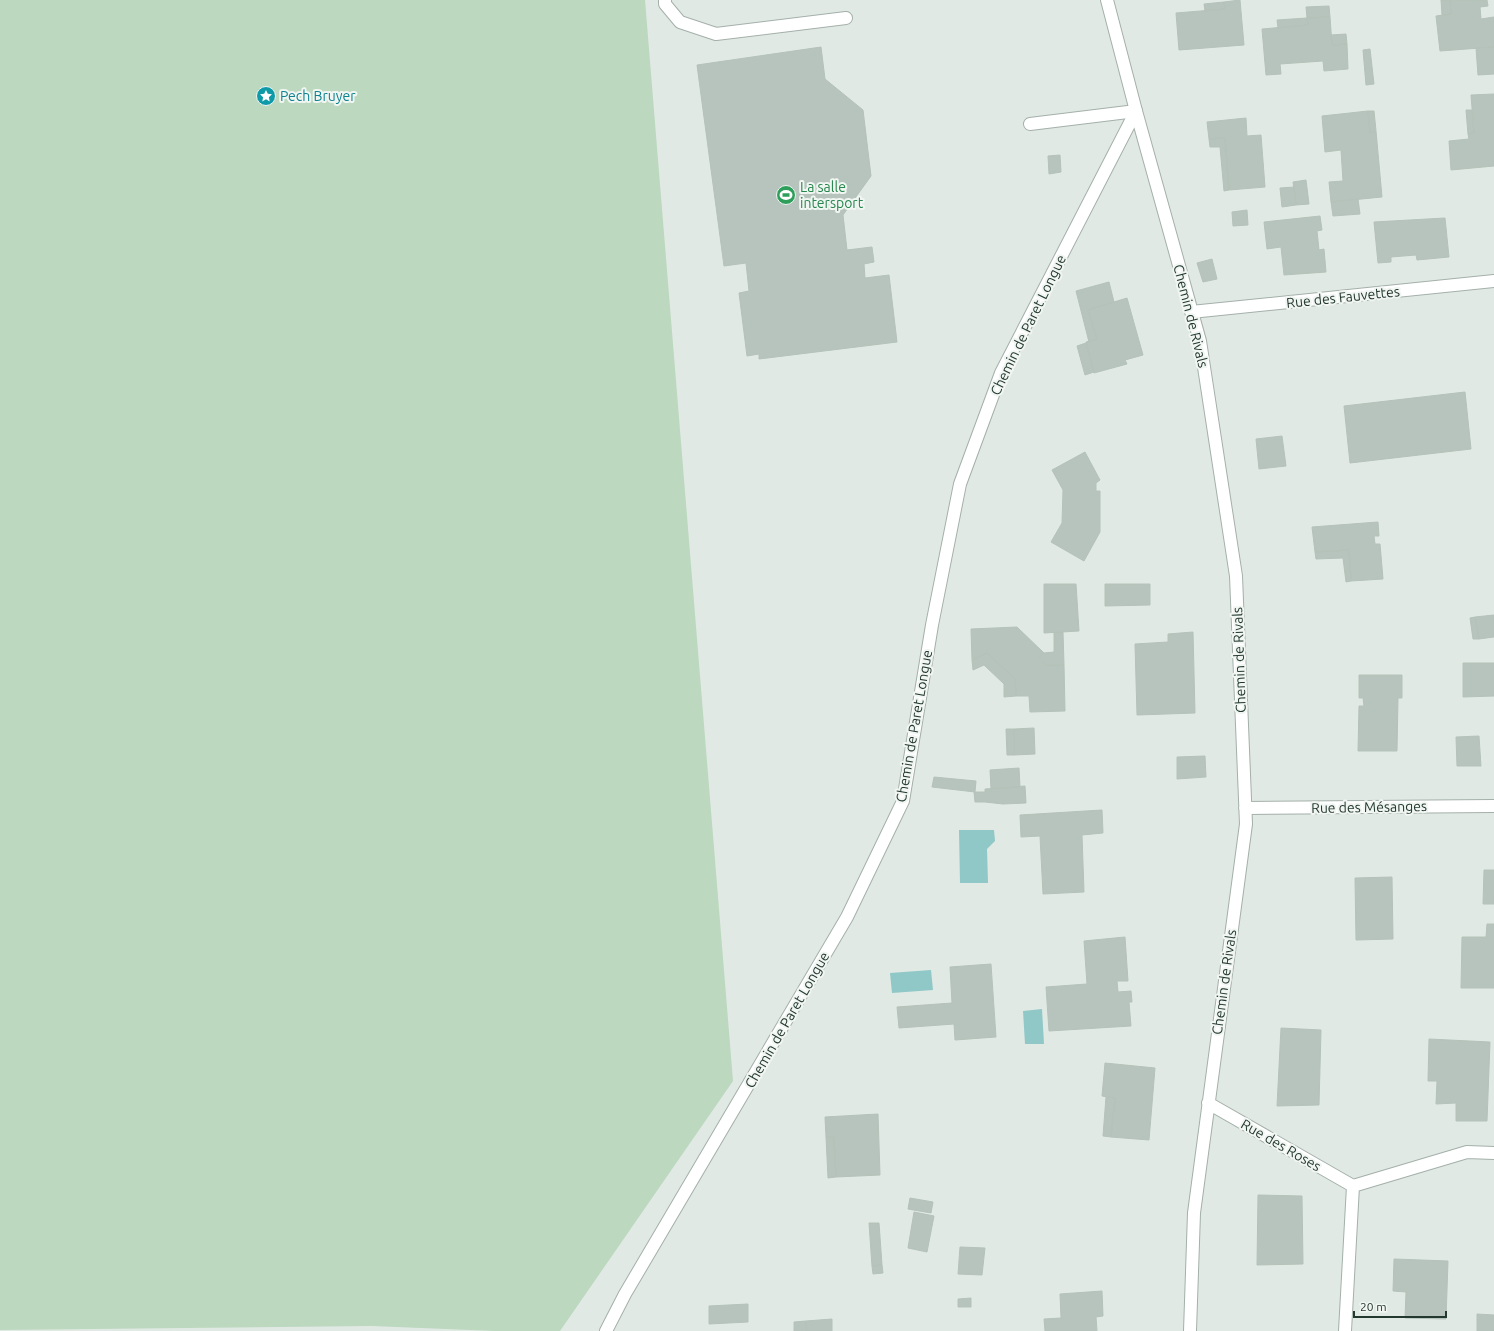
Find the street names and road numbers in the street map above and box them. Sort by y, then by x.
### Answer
street label: Chemin de Paret Longue [987,252,1069,398]
street label: Chemin de Rivals [1170,263,1212,369]
street label: Rue des Fauvettes [1285,283,1401,311]
street label: Chemin de Rivals [1229,607,1249,713]
street label: Chemin de Paret Longue [893,649,935,803]
street label: Rue des Mésanges [1311,798,1427,816]
street label: Chemin de Rivals [1209,928,1239,1036]
street label: Chemin de Paret Longue [741,949,833,1091]
street label: Rue des Roses [1238,1116,1324,1174]

